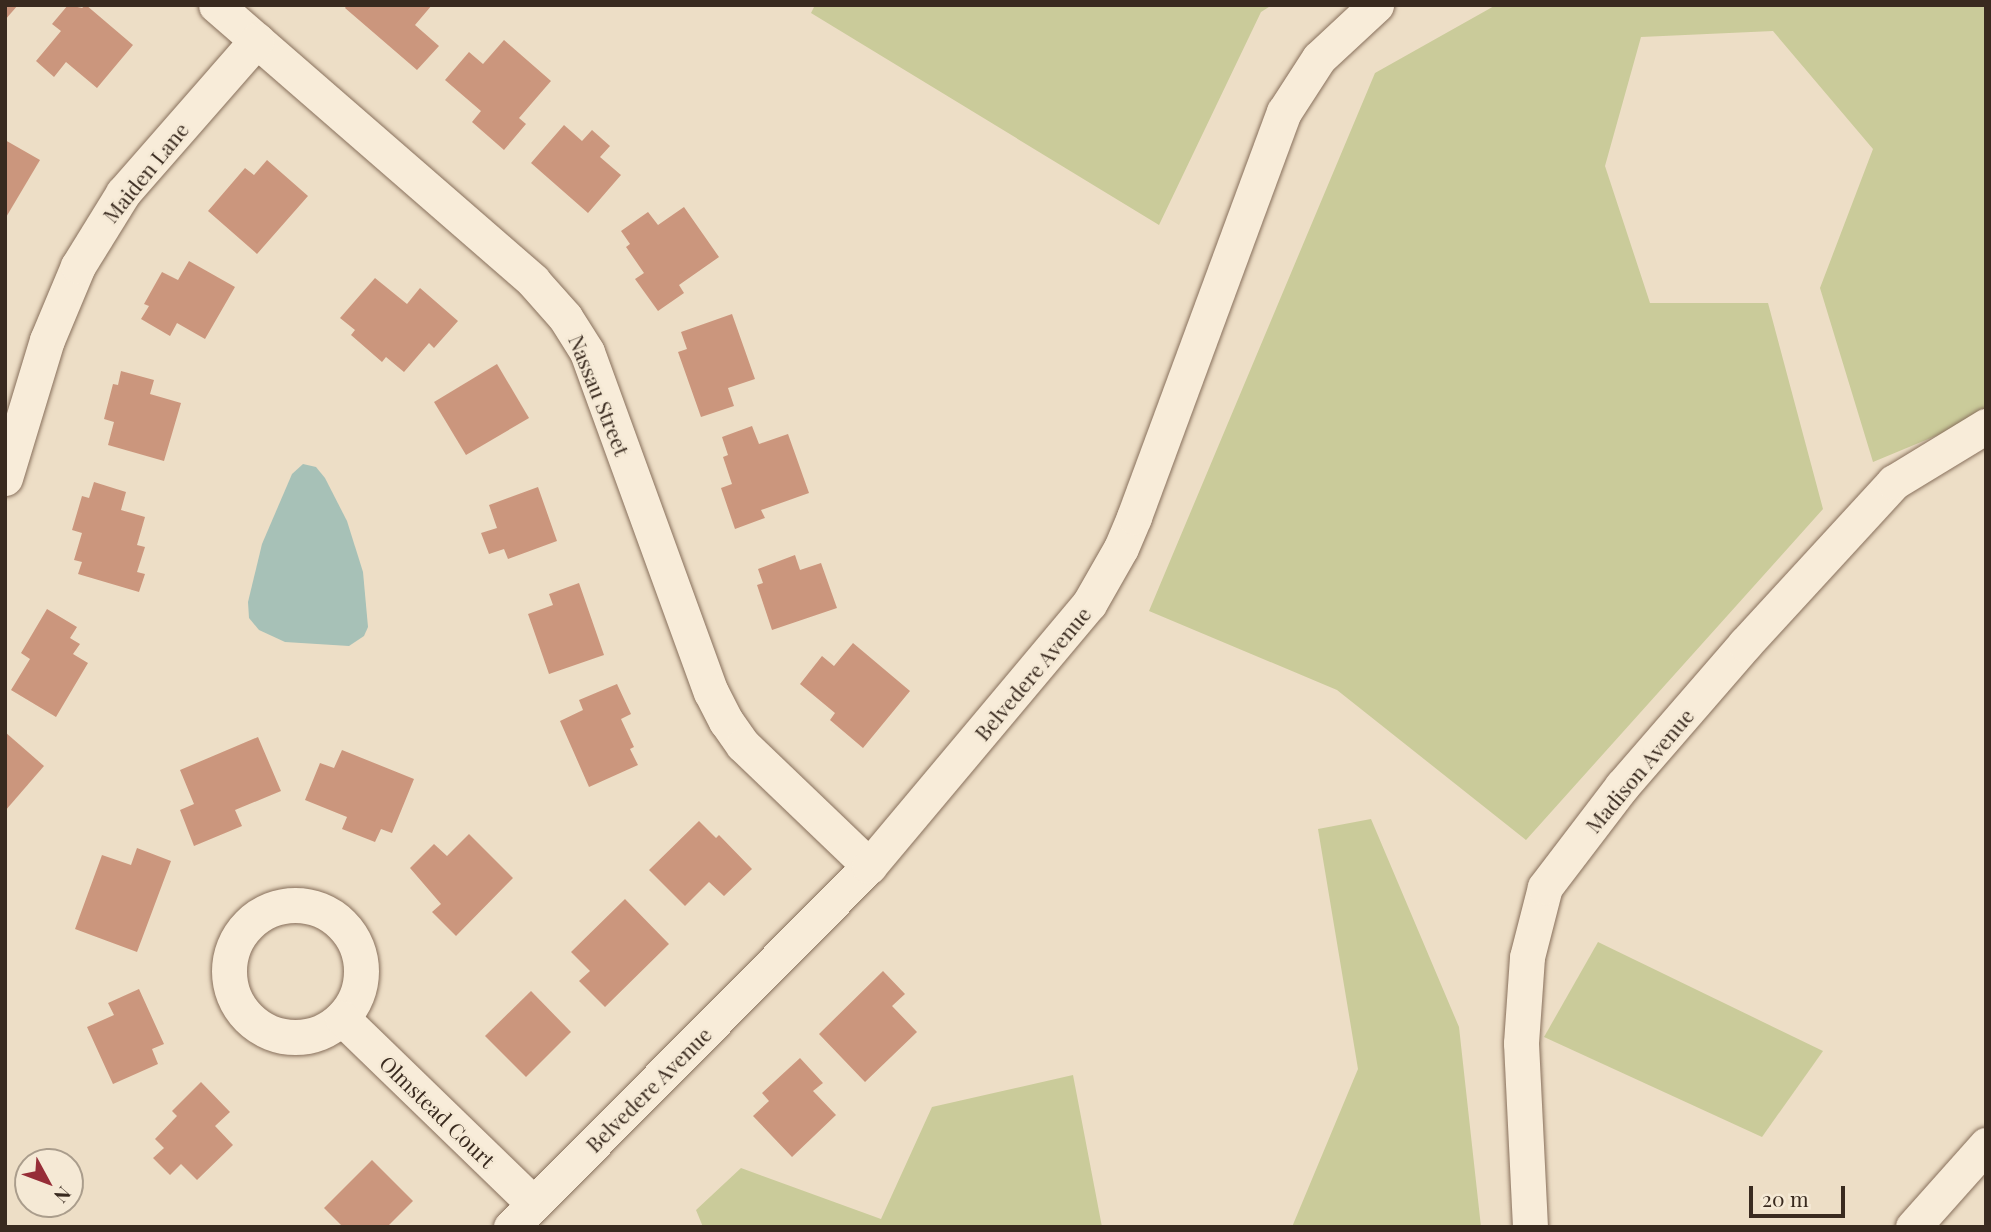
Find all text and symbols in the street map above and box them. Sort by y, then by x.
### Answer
street label: Maiden Lane [97,117,193,227]
street label: Nassau Street [564,331,636,459]
street label: Belvedere Avenue [969,601,1095,745]
street label: Madison Avenue [1580,703,1698,837]
street label: Belvedere Avenue [580,1021,716,1157]
street label: Olmstead Court [375,1050,501,1172]
north arrow [14,1148,84,1218]
scale bar [1753,1172,1849,1216]
text: N [49,1182,78,1209]
text: 20 m [1762,1184,1809,1212]

